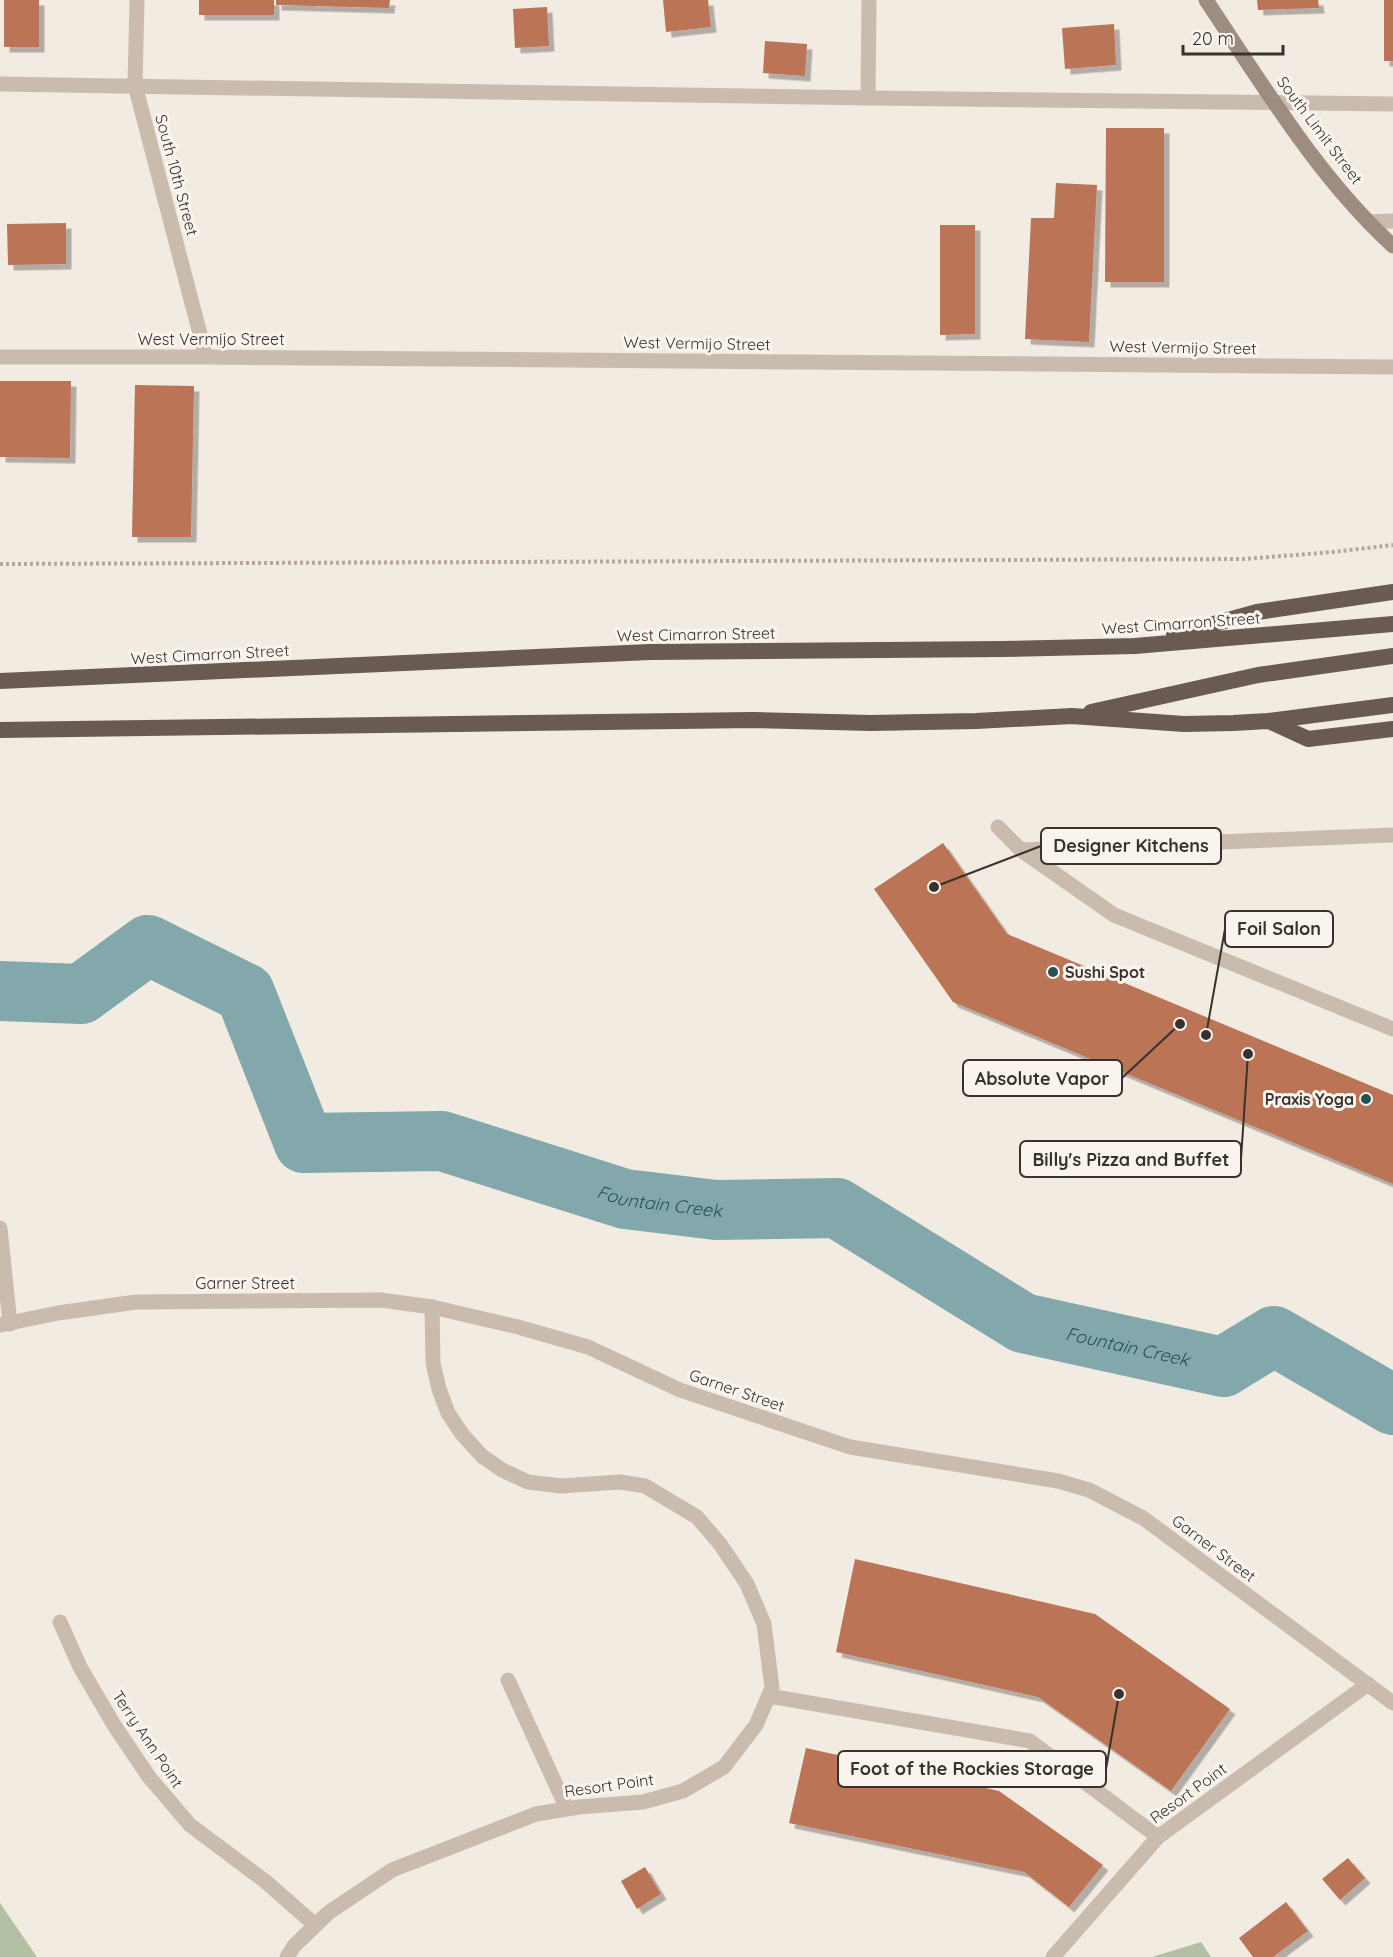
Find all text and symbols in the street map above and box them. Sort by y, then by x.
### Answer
scale bar [1183,18,1284,56]
text: 20 m [1192,27,1234,50]
street label: South Limit Street [1273,72,1367,188]
street label: South 10th Street [151,112,203,238]
street label: West Vermijo Street [137,329,285,349]
street label: West Vermijo Street [623,332,771,354]
street label: West Vermijo Street [1109,336,1257,358]
street label: West Cimarron Street [1101,607,1261,639]
street label: West Cimarron Street [616,623,776,645]
street label: West Cimarron Street [130,640,290,668]
callout: Designer Kitchens [1041,828,1221,864]
text: Designer Kitchens [1053,834,1209,857]
callout: Foil Salon [1225,911,1333,947]
text: Foil Salon [1237,917,1321,940]
place label: Sushi Spot [1065,962,1145,982]
marker: Sushi Spot [1046,965,1060,979]
callout: Absolute Vapor [963,1060,1122,1096]
text: Absolute Vapor [975,1067,1109,1090]
place label: Praxis Yoga [1265,1089,1354,1109]
marker: Praxis Yoga [1359,1092,1373,1106]
callout: Billy's Pizza and Buffet [1020,1141,1241,1177]
text: Billy's Pizza and Buffet [1033,1148,1229,1171]
water label: Fountain Creek [594,1179,723,1222]
street label: Garner Street [195,1273,295,1293]
water label: Fountain Creek [1064,1321,1193,1371]
street label: Garner Street [687,1364,787,1416]
street label: Garner Street [1168,1510,1260,1586]
street label: Terry Ann Point [108,1687,188,1791]
callout: Foot of the Rockies Storage [838,1751,1106,1787]
text: Foot of the Rockies Storage [850,1757,1094,1780]
street label: Resort Point [1146,1758,1230,1828]
street label: Resort Point [563,1769,655,1801]

